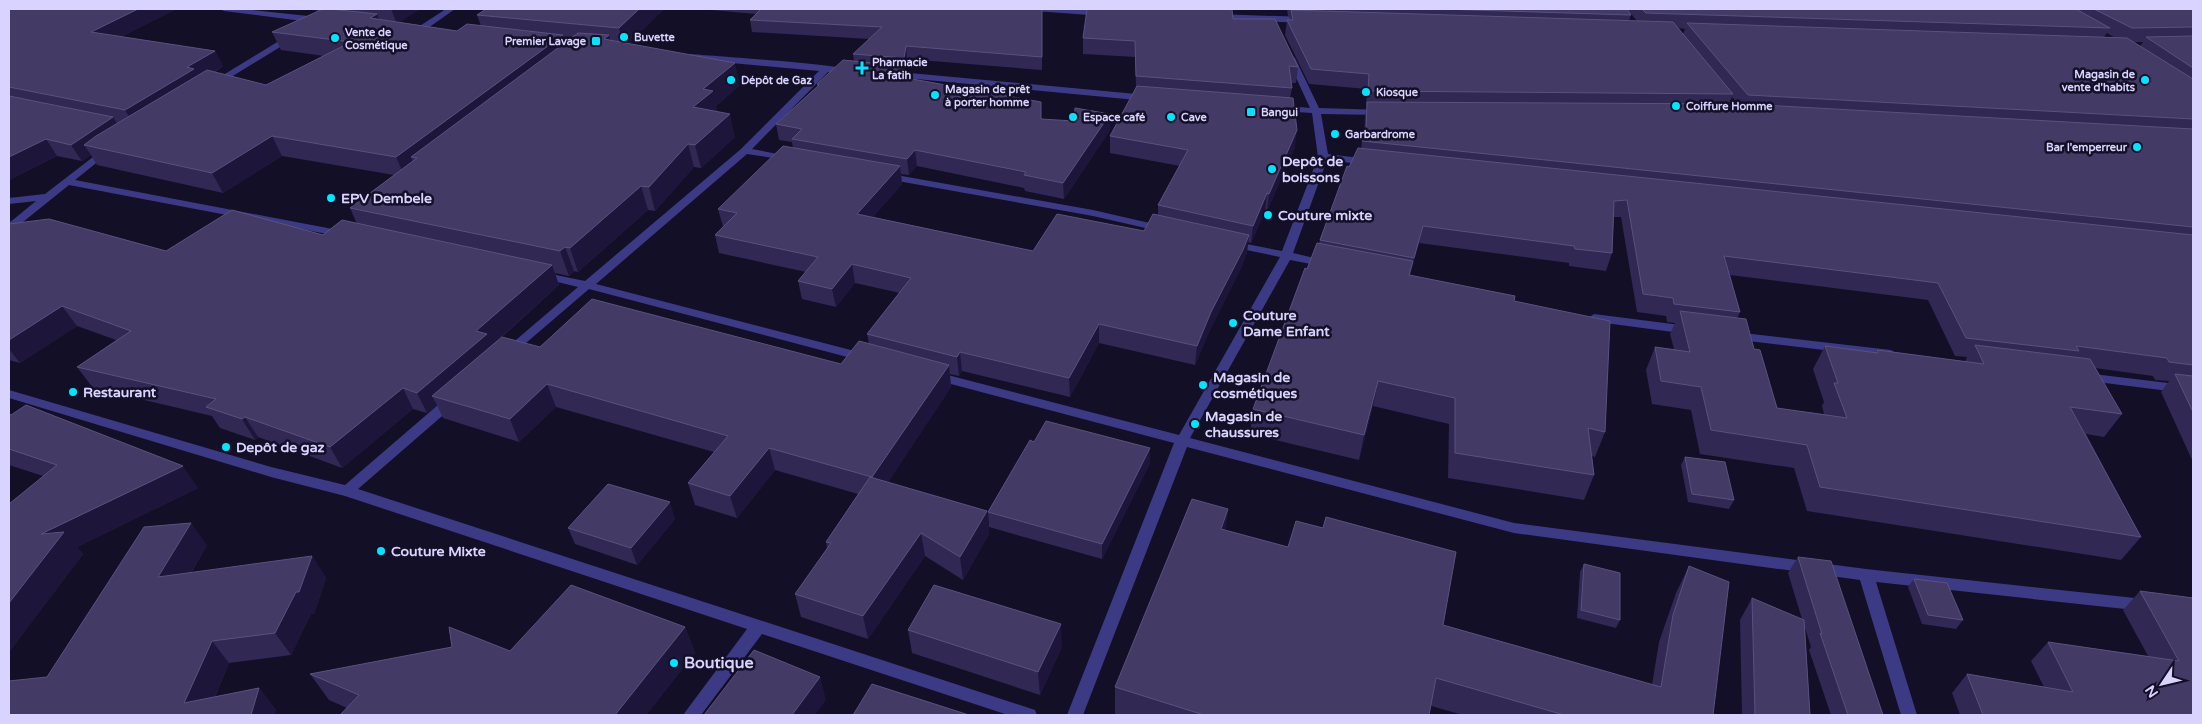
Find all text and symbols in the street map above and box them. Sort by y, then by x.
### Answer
place label: Vente de Cosmétique [345,26,408,53]
marker: Buvette [618,31,630,43]
place label: Buvette [634,31,676,44]
marker: Vente de Cosmétique [329,32,341,44]
place label: Premier Lavage [505,35,587,49]
marker: Premier Lavage [590,35,602,47]
place label: Pharmacie La fatih [872,56,928,82]
marker: Pharmacie La fatih [856,62,868,74]
place label: Magasin de vente d'habits [2062,68,2136,94]
marker: Dépôt de Gaz [725,74,737,86]
place label: Dépôt de Gaz [741,74,812,88]
marker: Magasin de vente d'habits [2139,74,2151,86]
place label: Magasin de prêt à porter homme [945,83,1031,110]
marker: Kiosque [1360,86,1372,98]
place label: Kiosque [1376,86,1419,100]
marker: Magasin de prêt à porter homme [929,89,941,101]
marker: Coiffure Homme [1670,100,1682,112]
place label: Coiffure Homme [1686,100,1773,113]
marker: Bangui [1245,106,1257,118]
place label: Bangui [1261,106,1298,120]
marker: Espace café [1067,111,1079,123]
place label: Espace café [1083,111,1146,125]
marker: Cave [1165,111,1177,123]
place label: Cave [1181,111,1207,124]
marker: Garbardrome [1329,128,1341,140]
place label: Garbardrome [1345,128,1416,141]
place label: Bar l'emperreur [2046,141,2128,155]
marker: Bar l'emperreur [2131,141,2143,153]
place label: Depôt de boissons [1282,153,1343,186]
marker: Depôt de boissons [1266,163,1278,175]
place label: EPV Dembele [341,190,432,207]
marker: EPV Dembele [325,192,337,204]
place label: Couture mixte [1278,207,1372,224]
marker: Couture mixte [1262,209,1274,221]
place label: Couture Dame Enfant [1243,307,1330,340]
marker: Couture Dame Enfant [1227,317,1239,329]
place label: Magasin de cosmétiques [1213,369,1298,402]
marker: Magasin de cosmétiques [1197,379,1209,391]
place label: Restaurant [83,384,157,401]
marker: Restaurant [67,386,79,398]
place label: Magasin de chaussures [1205,408,1282,441]
marker: Magasin de chaussures [1189,418,1201,430]
place label: Depôt de gaz [236,439,325,456]
marker: Depôt de gaz [220,441,232,453]
place label: Couture Mixte [391,543,486,560]
marker: Couture Mixte [375,545,387,557]
place label: Boutique [684,653,753,673]
marker: Boutique [668,657,680,669]
north arrow [2137,659,2187,709]
text: N [2142,682,2162,701]

